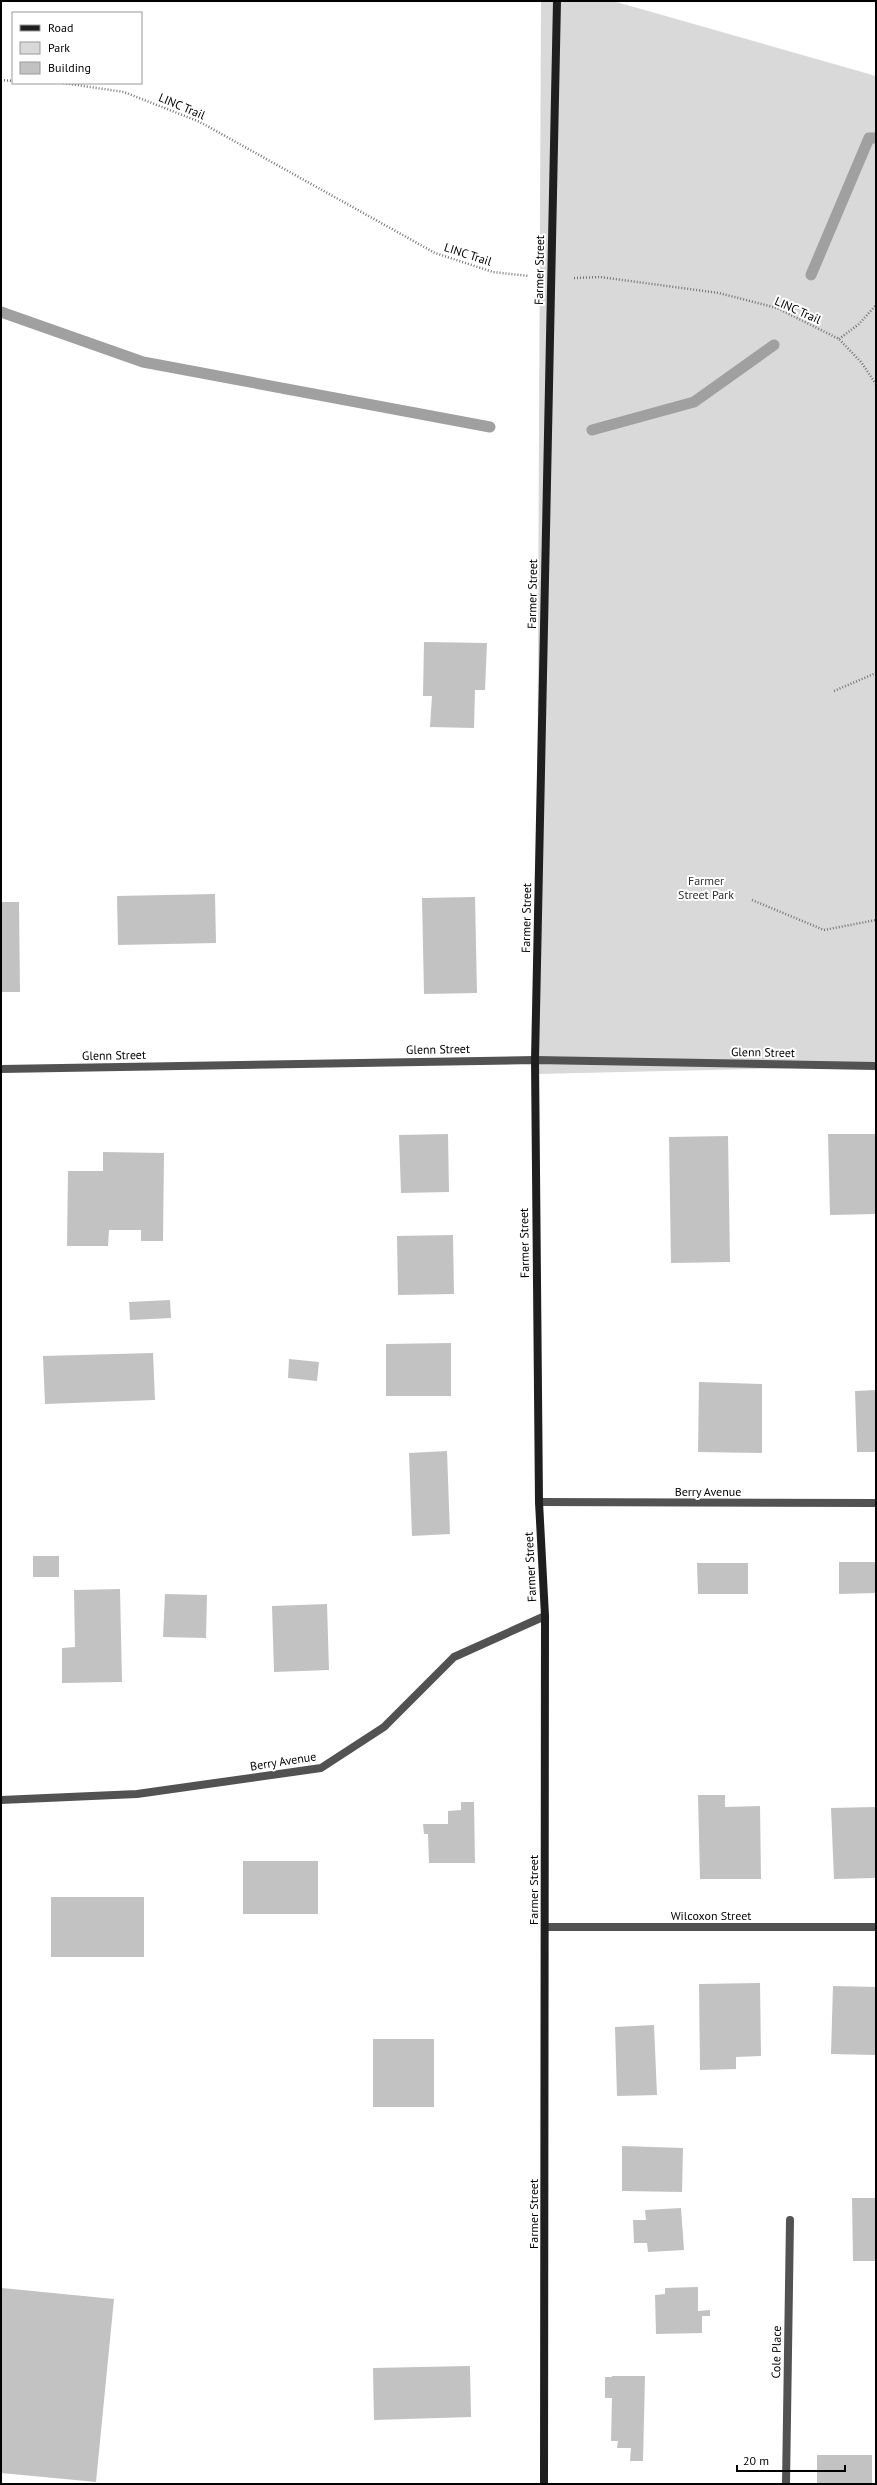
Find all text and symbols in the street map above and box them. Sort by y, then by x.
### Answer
legend [12,12,142,84]
text: Road [48,20,73,35]
text: Park [48,40,70,55]
text: Building [48,60,91,75]
street label: LINC Trail [156,89,208,123]
street label: Farmer Street [531,235,547,305]
street label: LINC Trail [442,239,494,269]
street label: LINC Trail [773,293,824,327]
street label: Farmer Street [524,559,540,629]
park label: Farmer Street Park [678,873,734,902]
street label: Farmer Street [518,883,534,953]
street label: Glenn Street [406,1041,470,1057]
street label: Glenn Street [731,1044,795,1060]
street label: Glenn Street [82,1047,146,1063]
street label: Farmer Street [516,1208,532,1278]
street label: Berry Avenue [675,1484,741,1499]
street label: Farmer Street [521,1532,539,1602]
street label: Berry Avenue [249,1748,317,1774]
street label: Farmer Street [526,1855,541,1925]
street label: Wilcoxon Street [671,1908,751,1923]
street label: Farmer Street [526,2179,541,2249]
street label: Cole Place [768,2325,784,2379]
scale bar [737,2447,845,2473]
text: 20 m [743,2453,769,2468]

